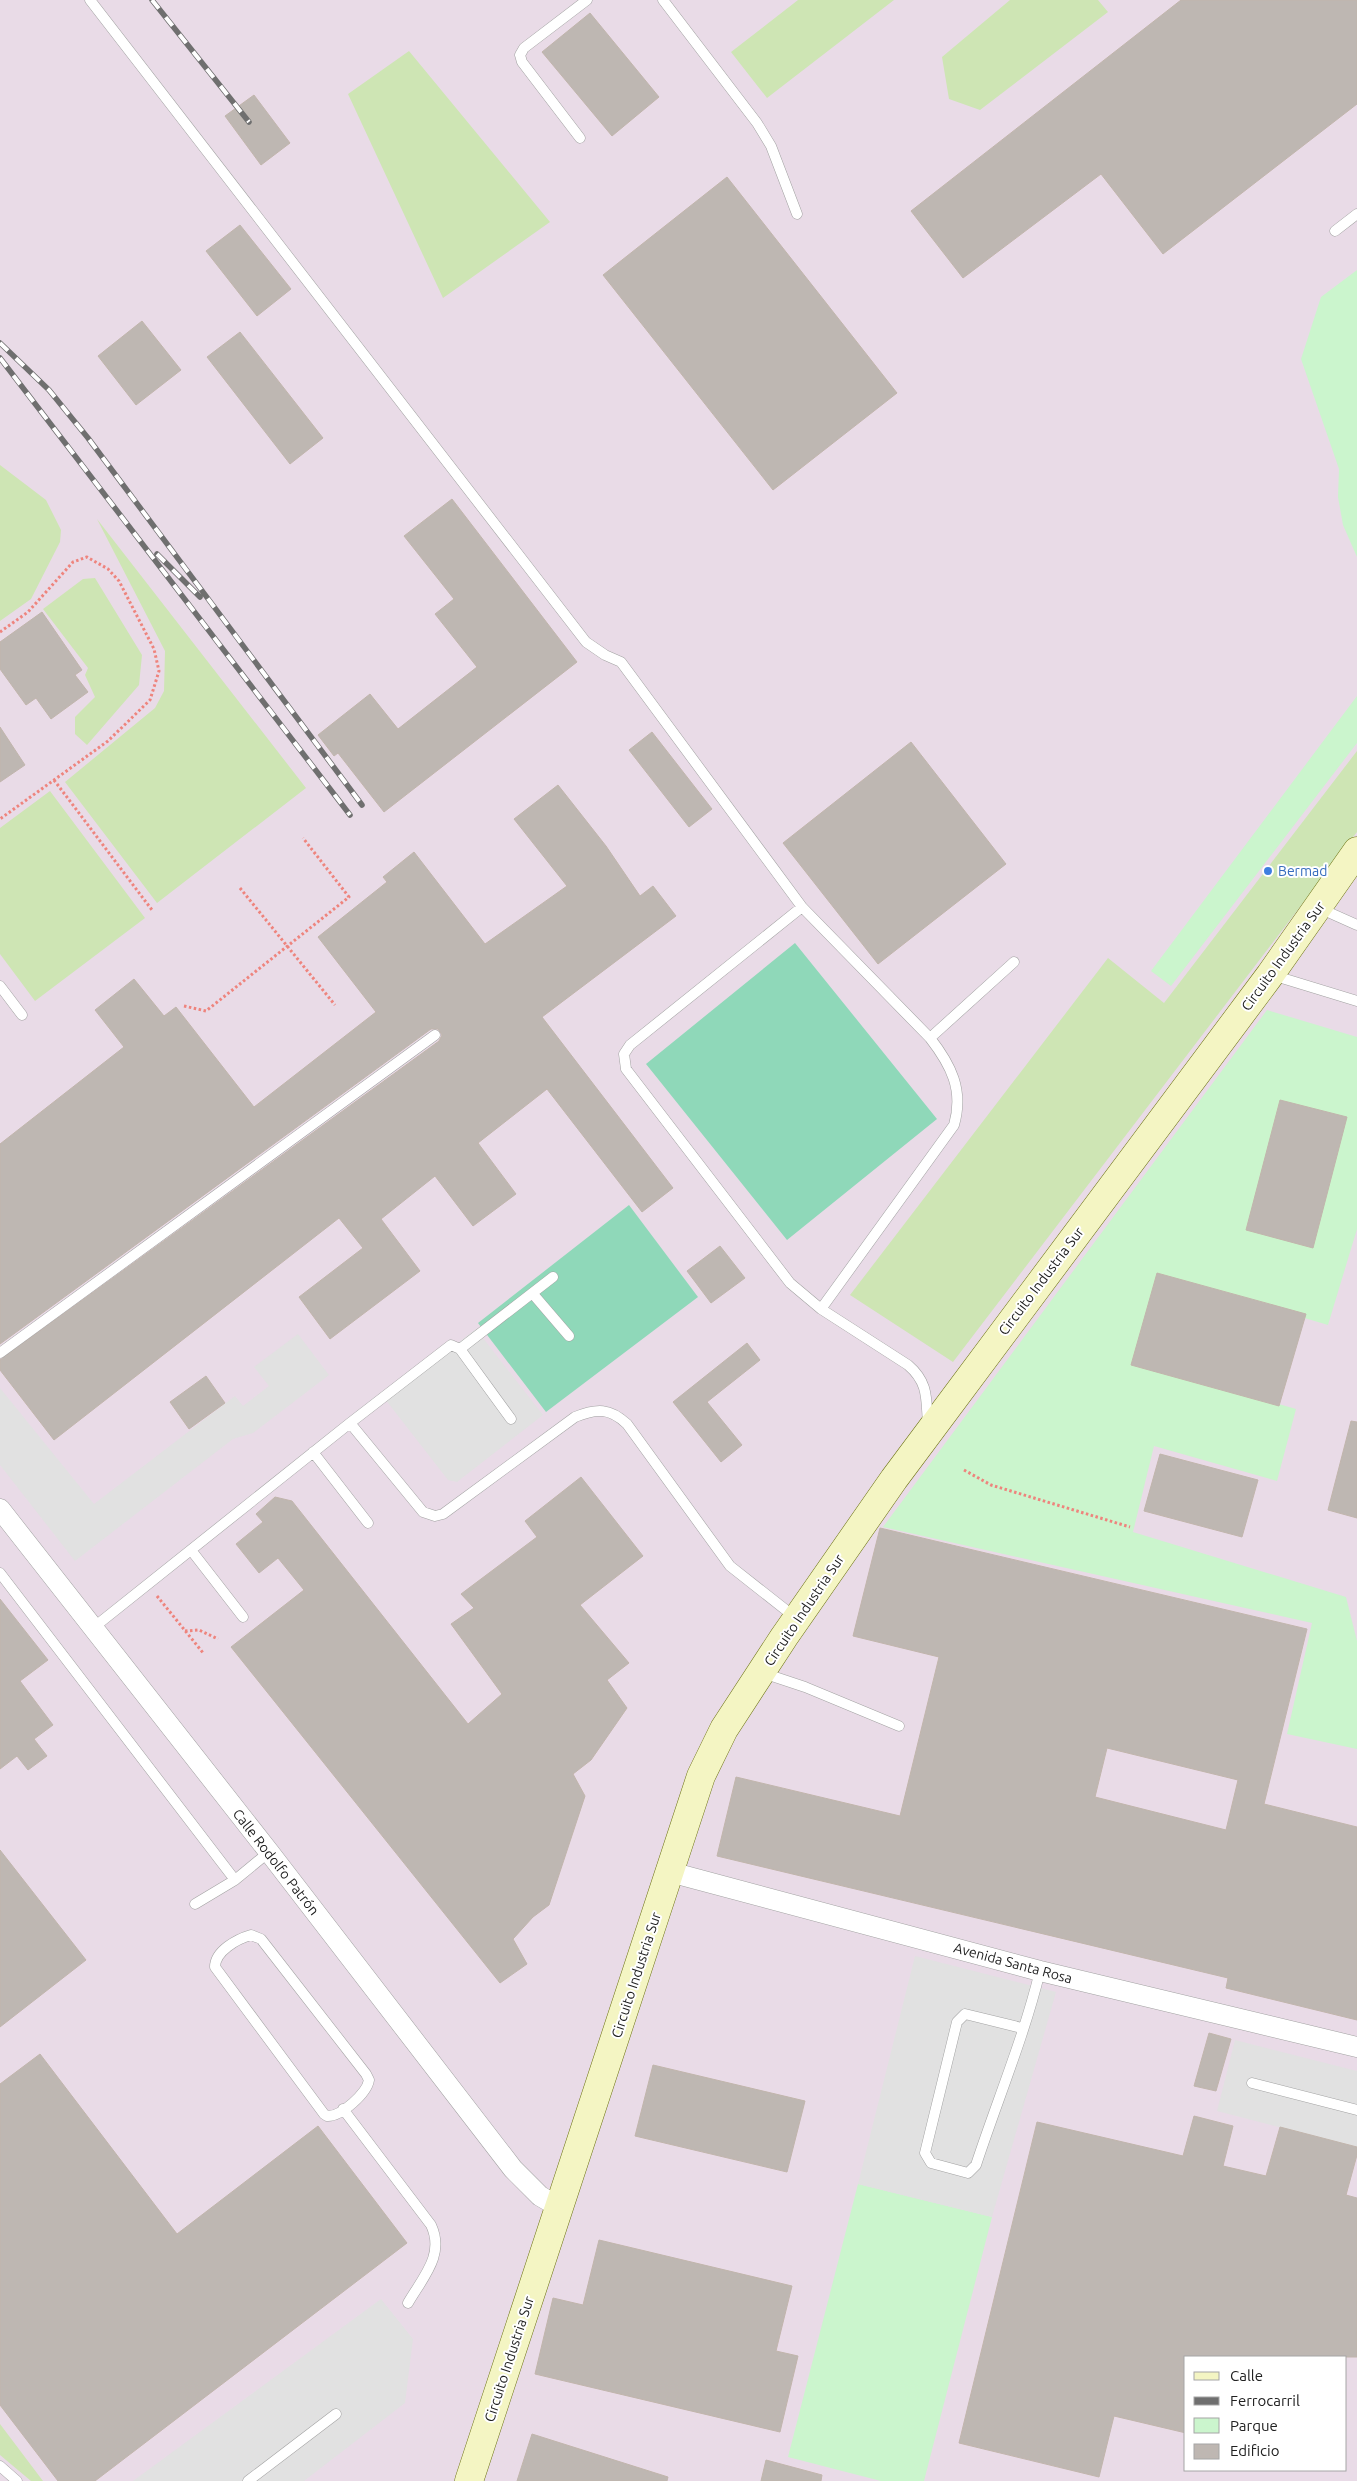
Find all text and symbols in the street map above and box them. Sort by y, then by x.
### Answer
place label: Bermad [1278,863,1327,879]
marker: Bermad [1262,865,1274,877]
street label: Circuito Industria Sur [1238,898,1328,1014]
street label: Circuito Industria Sur [995,1223,1087,1338]
street label: Circuito Industria Sur [761,1551,848,1669]
street label: Calle Rodolfo Patrón [230,1806,322,1918]
street label: Circuito Industria Sur [608,1910,664,2040]
street label: Avenida Santa Rosa [952,1939,1074,1987]
street label: Circuito Industria Sur [481,2294,537,2424]
legend [1184,2356,1347,2471]
text: Calle [1230,2367,1263,2384]
text: Ferrocarril [1230,2392,1300,2409]
text: Parque [1230,2417,1278,2434]
text: Edificio [1230,2442,1279,2459]

